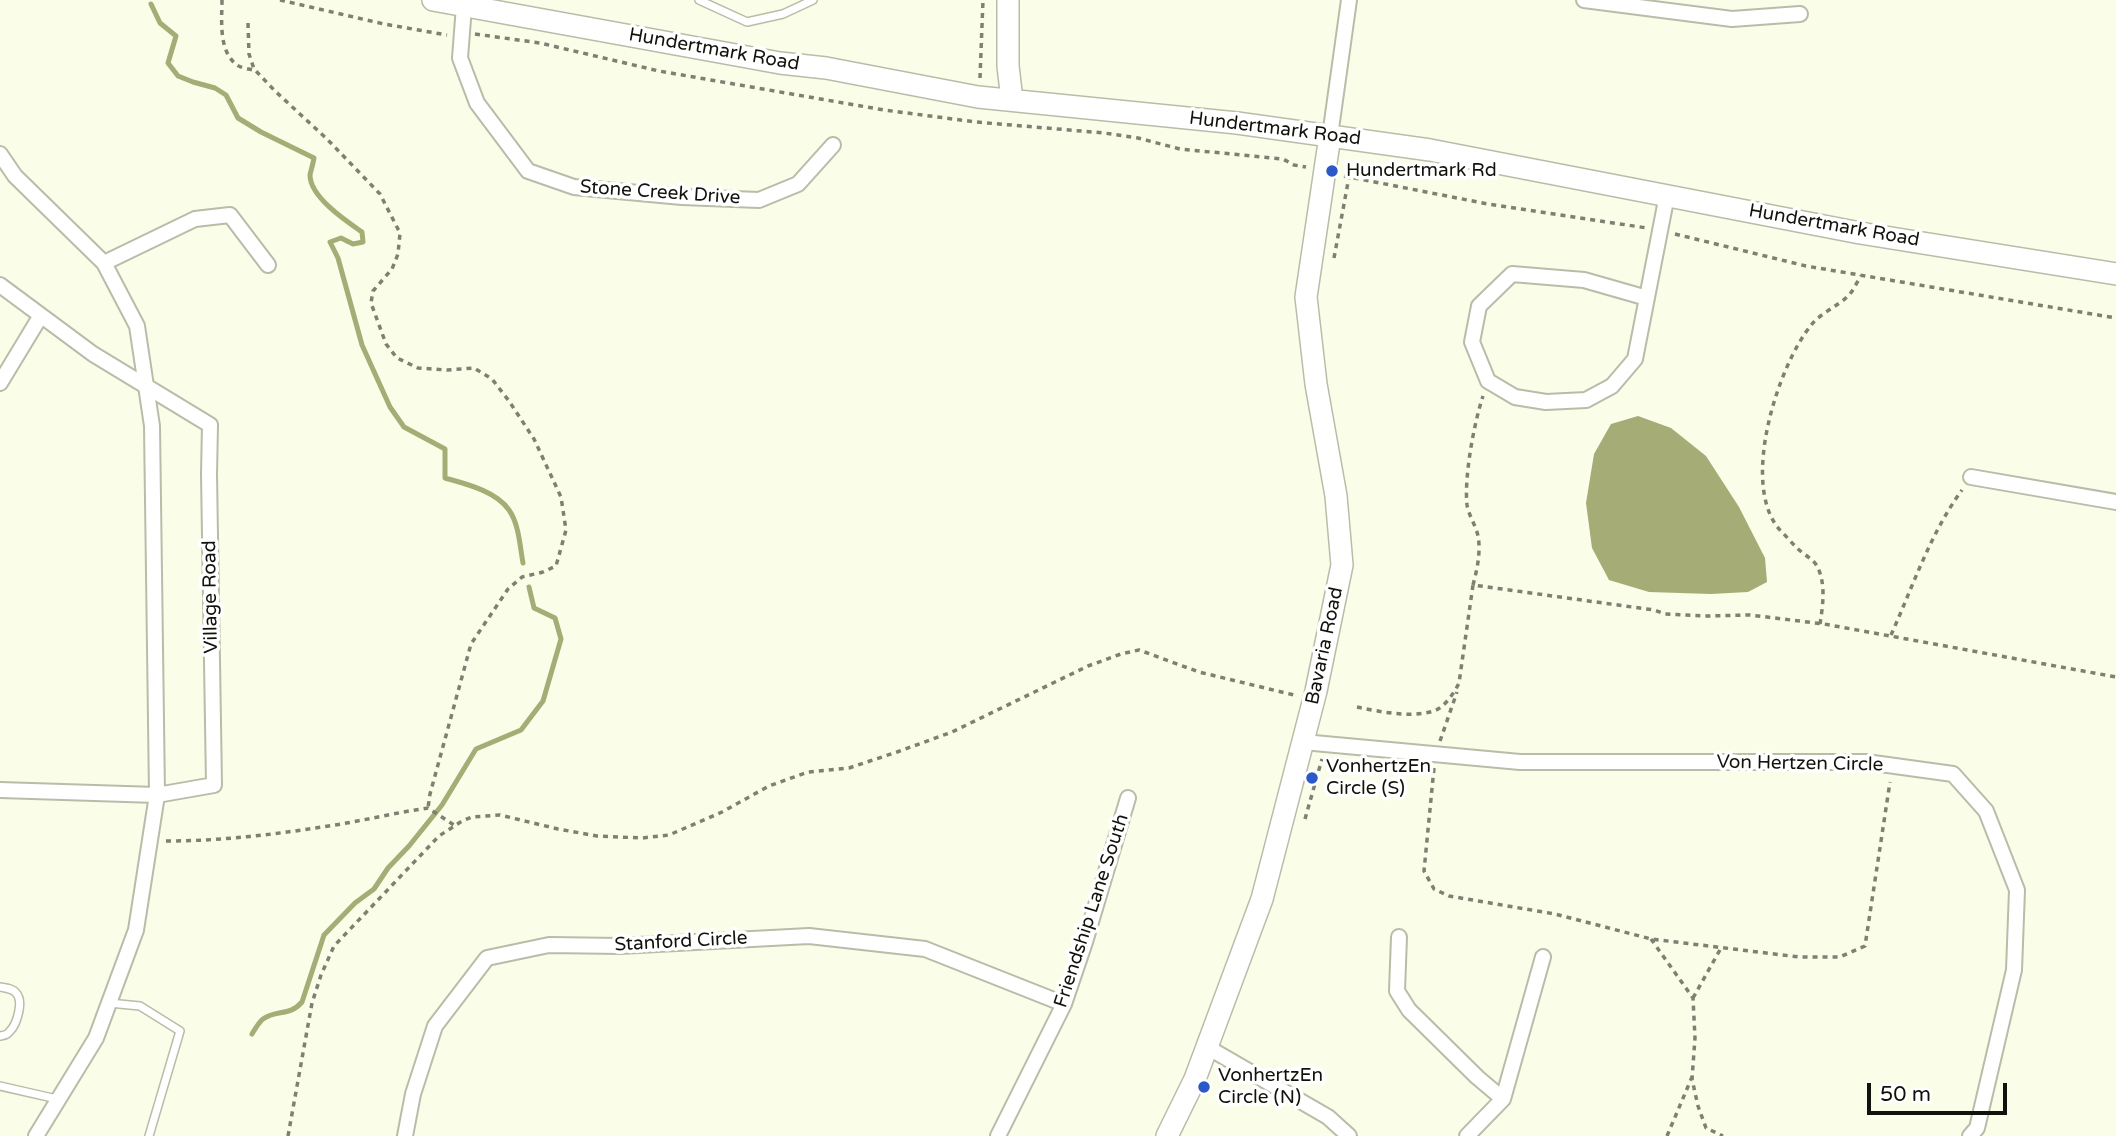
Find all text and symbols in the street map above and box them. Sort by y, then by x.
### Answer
street label: Hundertmark Road [627,24,801,76]
street label: Hundertmark Road [1188,107,1362,151]
place label: Hundertmark Rd [1346,160,1497,182]
marker: Hundertmark Rd [1324,163,1340,179]
street label: Stone Creek Drive [579,176,741,210]
street label: Hundertmark Road [1747,200,1921,252]
street label: Village Road [199,540,223,654]
street label: Bavaria Road [1301,585,1349,707]
street label: Von Hertzen Circle [1716,751,1884,777]
place label: VonhertzEn Circle (S) [1326,756,1431,800]
marker: VonhertzEn Circle (S) [1304,770,1320,786]
street label: Friendship Lane South [1050,811,1134,1011]
street label: Stanford Circle [614,927,748,957]
place label: VonhertzEn Circle (N) [1218,1065,1323,1109]
scale bar [1871,1070,2011,1114]
marker: VonhertzEn Circle (N) [1196,1079,1212,1095]
text: 50 m [1880,1082,1931,1107]

